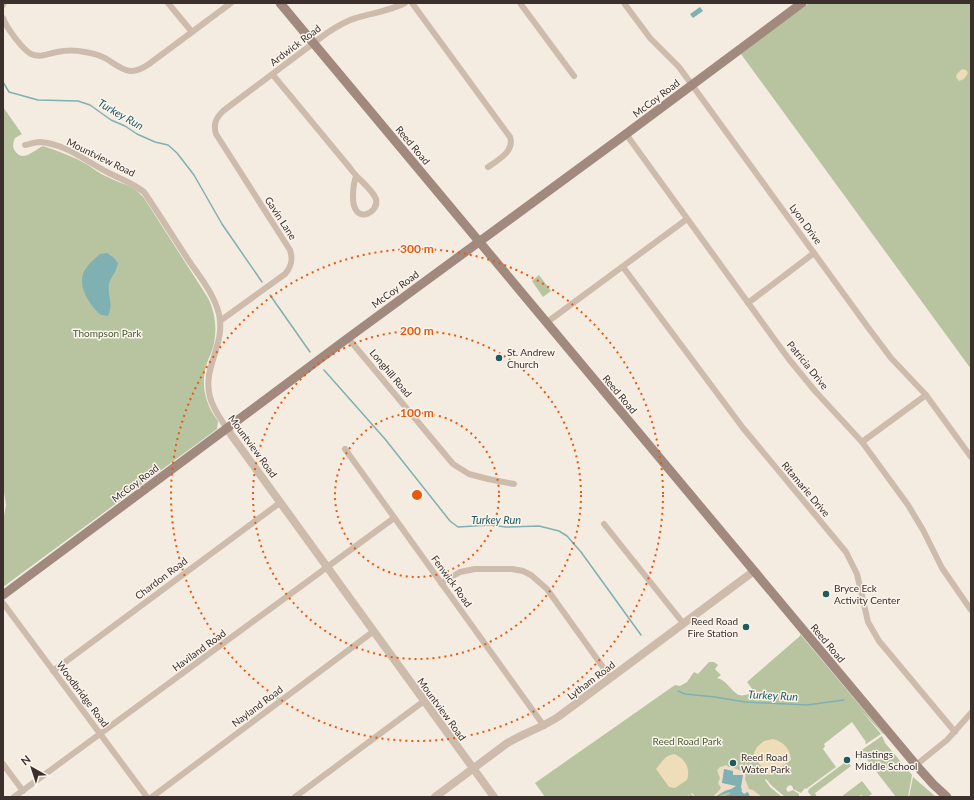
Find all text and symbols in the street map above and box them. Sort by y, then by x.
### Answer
street label: Ardwick Road [267,22,323,68]
street label: McCoy Road [630,76,682,120]
water label: Turkey Run [96,96,146,132]
street label: Reed Road [393,123,433,167]
street label: Mountview Road [65,135,137,179]
street label: Gavin Lane [263,194,299,242]
street label: Lyon Drive [787,202,825,246]
text: 300 m [400,241,434,256]
street label: McCoy Road [369,268,421,310]
text: 200 m [400,323,434,338]
park label: Thompson Park [73,327,142,339]
street label: Patricia Drive [785,338,831,392]
place label: St. Andrew Church [507,346,555,370]
street label: Longhill Road [368,347,414,399]
marker: St. Andrew Church [494,353,504,363]
street label: Reed Road [600,372,640,416]
text: 100 m [400,405,434,420]
street label: Mountview Road [226,412,280,480]
street label: Ritamarie Drive [780,459,832,519]
street label: McCoy Road [109,461,161,505]
centre of rings [410,488,424,502]
water label: Turkey Run [471,513,521,526]
street label: Fenwick Road [429,553,475,609]
street label: Chardon Road [133,554,189,602]
place label: Bryce Eck Activity Center [834,582,900,606]
marker: Bryce Eck Activity Center [821,589,831,599]
place label: Reed Road Fire Station [688,615,738,639]
street label: Reed Road [808,621,848,665]
marker: Reed Road Fire Station [741,622,751,632]
street label: Haviland Road [170,627,228,673]
street label: Lytham Road [565,658,617,702]
street label: Woodbridge Road [54,659,112,729]
street label: Mountview Road [415,675,469,743]
street label: Nayland Road [229,683,285,729]
water label: Turkey Run [748,687,799,703]
park label: Reed Road Park [653,735,722,747]
north arrow [12,748,52,788]
place label: Hastings Middle School [855,748,917,772]
place label: Reed Road Water Park [741,751,791,775]
text: N [18,752,33,768]
marker: Hastings Middle School [842,755,852,765]
marker: Reed Road Water Park [728,758,738,768]

